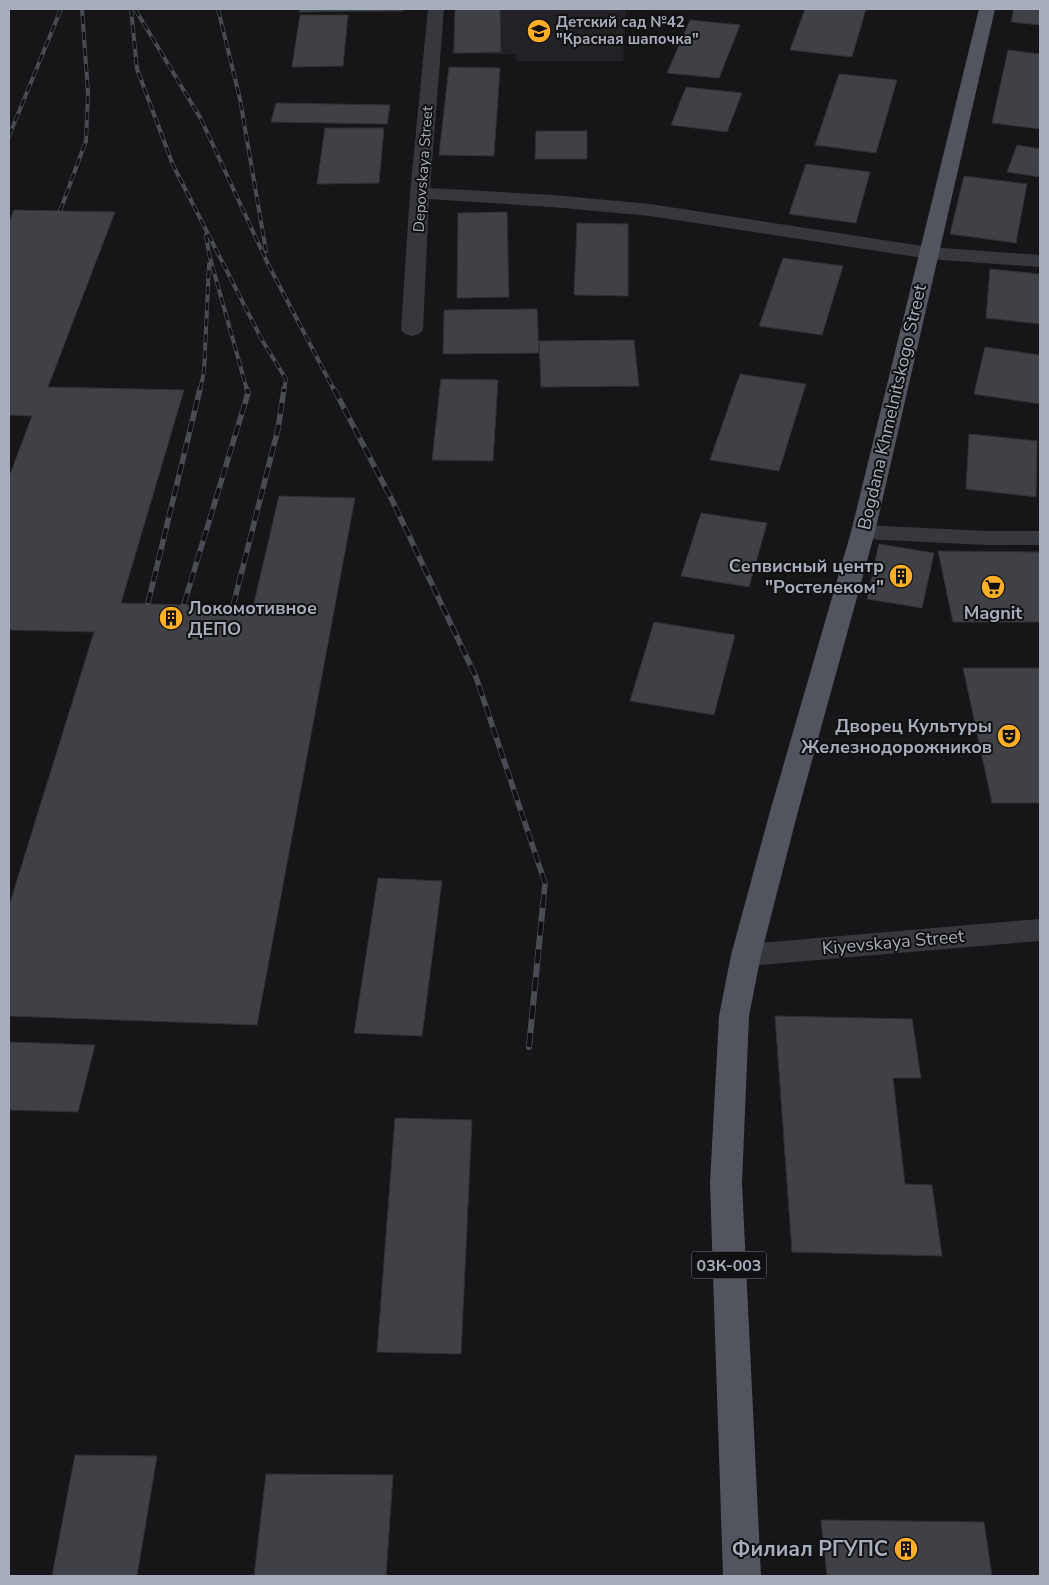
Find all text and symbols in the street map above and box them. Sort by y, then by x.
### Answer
place label: Детский сад №42 "Красная шапочка" [556,12,699,49]
school or university icon: Детский сад №42 "Красная шапочка" [526,18,552,44]
street label: Depovskaya Street [409,104,437,233]
street label: Bogdana Khmelnitskogo Street [852,281,932,532]
place label: Сепвисный центр "Ростелеком" [729,554,884,599]
building icon: Сепвисный центр "Ростелеком" [888,563,914,589]
supermarket icon: Magnit [980,574,1006,600]
place label: Локомотивное ДЕПО [188,596,317,641]
place label: Magnit [964,601,1022,625]
building icon: Локомотивное ДЕПО [158,605,184,631]
place label: Дворец Культуры Железнодорожников [801,714,992,759]
theatre icon: Дворец Культуры Железнодорожников [996,723,1022,749]
street label: Kiyevskaya Street [821,924,966,960]
road number: 03К-003 [692,1252,766,1278]
place label: Филиал РГУПС [732,1535,888,1563]
building icon: Филиал РГУПС [893,1536,919,1562]

